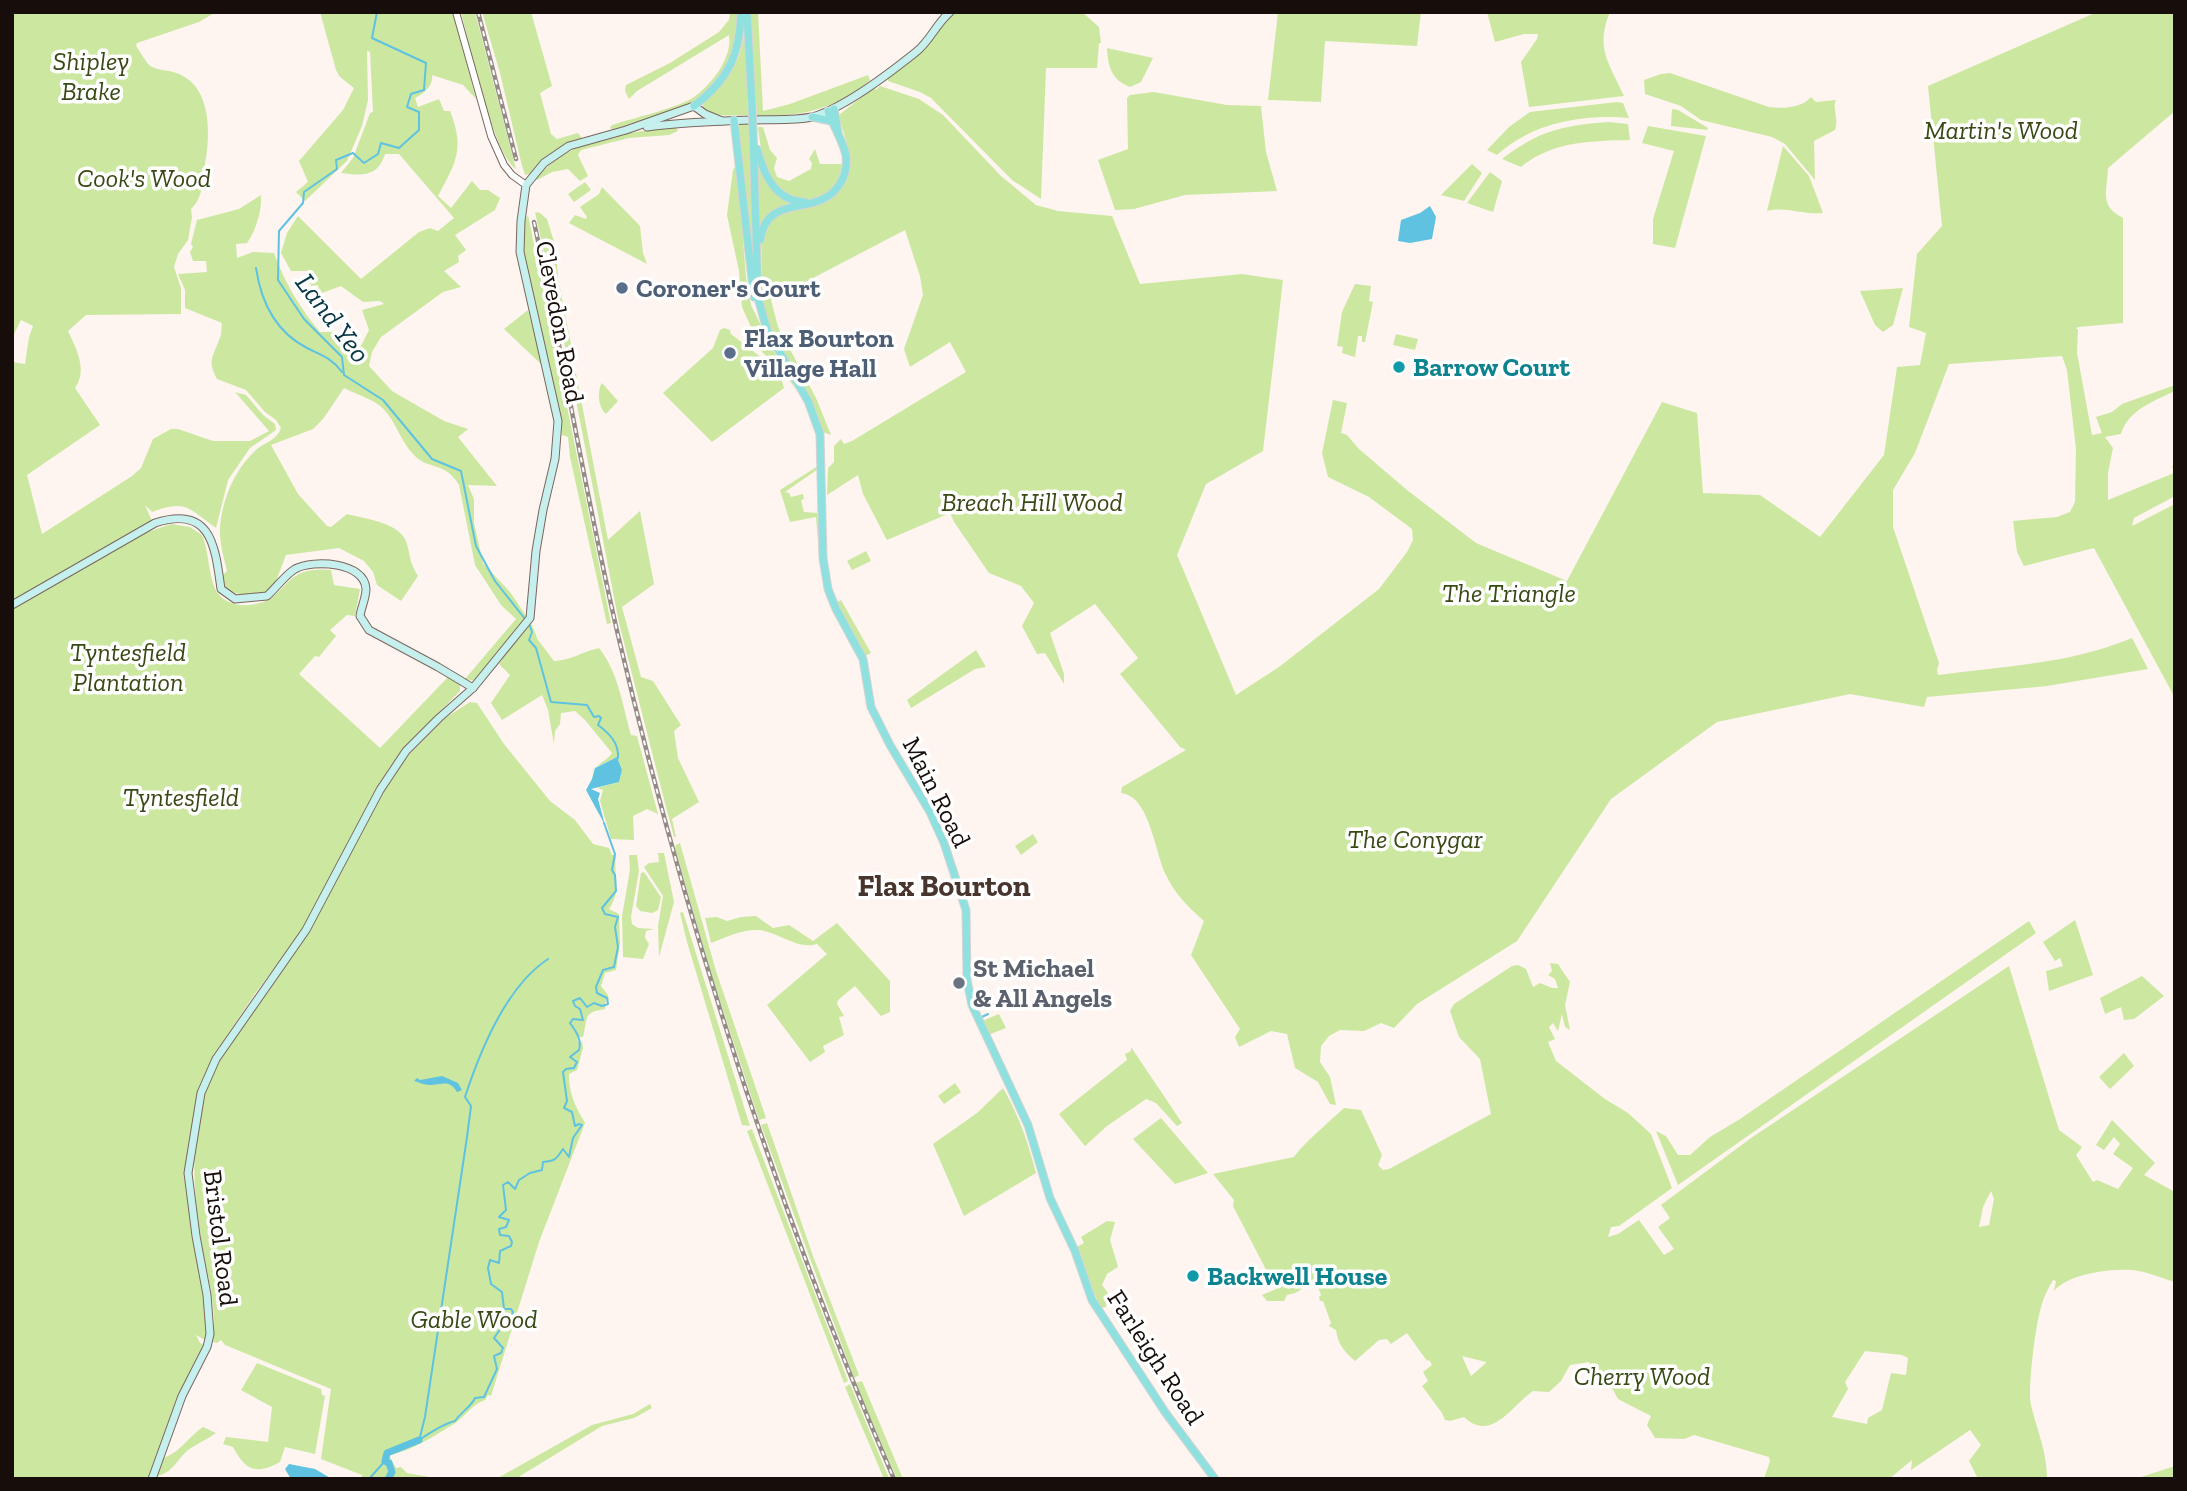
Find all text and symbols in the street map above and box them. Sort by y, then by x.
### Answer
park label: Shipley Brake [53,45,129,107]
park label: Martin's Wood [1924,114,2078,146]
park label: Cook's Wood [77,162,211,194]
street label: Clevedon Road [529,238,591,406]
water label: Land Yeo [289,267,377,369]
place label: Coroner's Court [636,272,821,304]
marker: Coroner's Court [614,280,630,296]
place label: Flax Bourton Village Hall [744,322,895,384]
marker: Flax Bourton Village Hall [722,345,738,361]
place label: Barrow Court [1413,351,1571,383]
marker: Barrow Court [1391,359,1407,375]
park label: Breach Hill Wood [941,486,1123,518]
park label: The Triangle [1442,577,1576,609]
park label: Tyntesfield Plantation [70,636,186,698]
street label: Main Road [896,732,978,852]
park label: Tyntesfield [123,781,239,813]
park label: The Conygar [1347,823,1483,855]
district label: Flax Bourton [857,868,1031,904]
place label: St Michael & All Angels [973,952,1112,1014]
marker: St Michael & All Angels [951,975,967,991]
street label: Bristol Road [197,1168,245,1308]
place label: Backwell House [1207,1260,1388,1292]
marker: Backwell House [1185,1268,1201,1284]
street label: Farleigh Road [1101,1284,1211,1430]
park label: Gable Wood [411,1303,537,1335]
park label: Cherry Wood [1574,1360,1710,1392]

